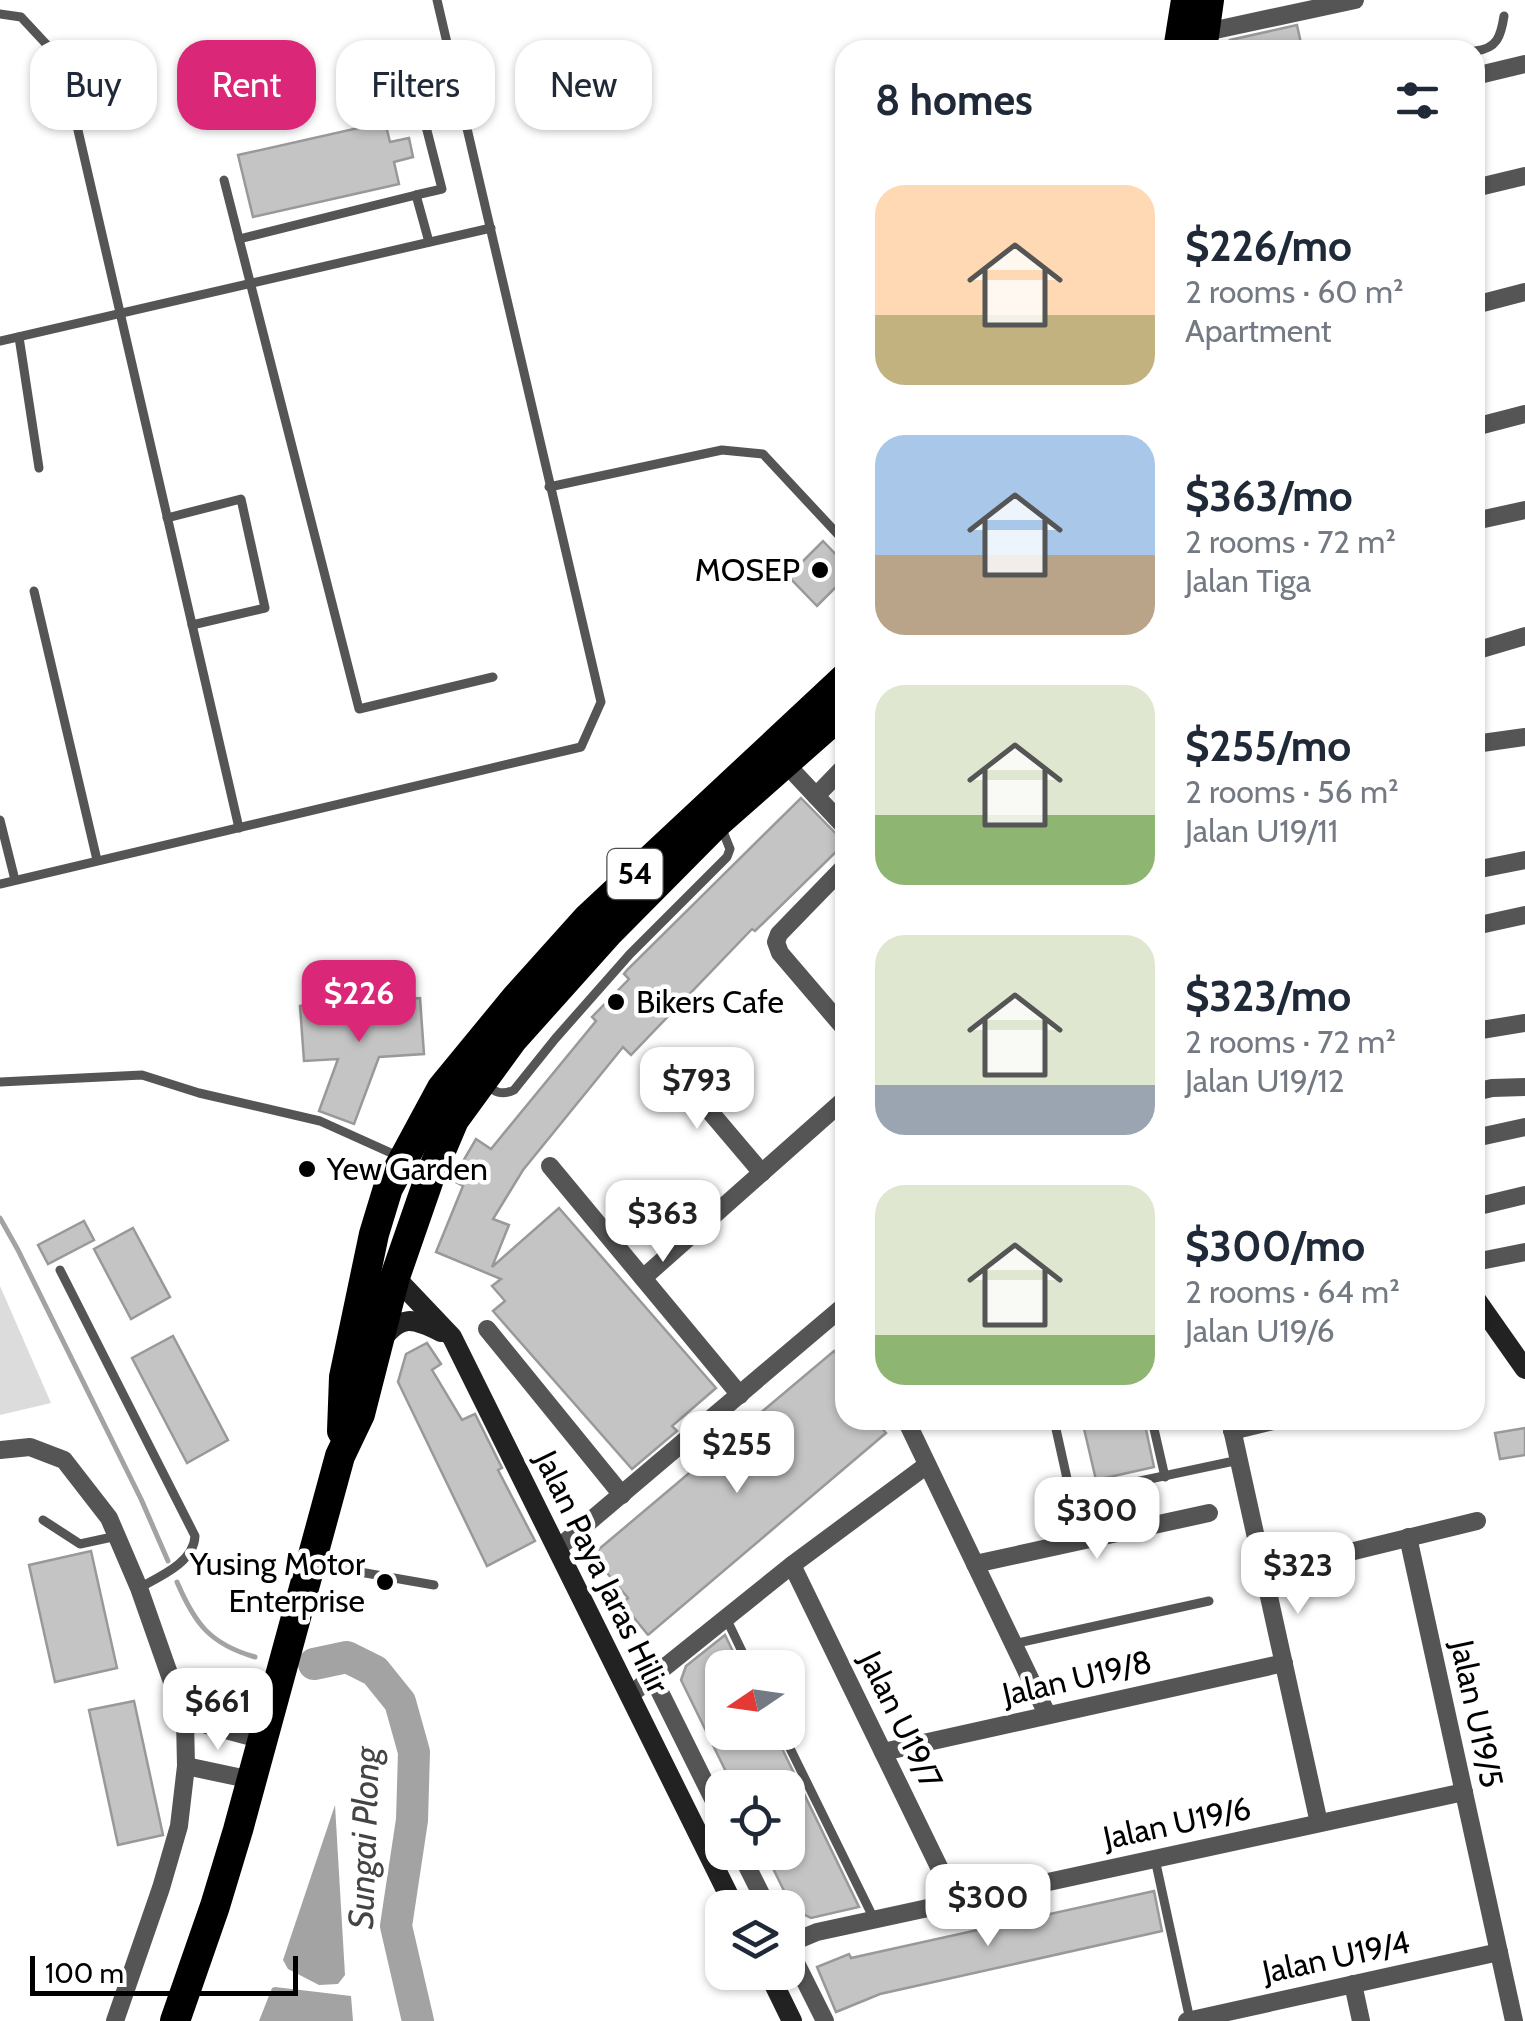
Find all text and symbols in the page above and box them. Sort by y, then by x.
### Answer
chip: Buy [30,40,157,130]
chip: Rent [177,40,316,130]
chip: Filters [336,40,495,130]
chip: New [515,40,652,130]
icon: filters [1390,73,1445,128]
text: 8 homes [875,74,1033,126]
text: $226/mo [1185,220,1352,272]
icon: home [955,225,1075,345]
text: 2 rooms · 60 m² [1185,272,1404,311]
text: Apartment [1185,311,1332,350]
text: $363/mo [1185,470,1353,522]
icon: home [955,475,1075,595]
text: 2 rooms · 72 m² [1185,522,1396,561]
place label: MOSEP [695,550,800,589]
marker: MOSEP [809,559,831,581]
text: Jalan Tiga [1185,561,1311,600]
text: $255/mo [1185,720,1351,772]
icon: home [955,725,1075,845]
text: 2 rooms · 56 m² [1185,772,1399,811]
text: Jalan U19/11 [1185,811,1338,850]
road number: 54 [608,849,662,899]
pin: $226 [300,960,418,1045]
text: $323/mo [1185,970,1351,1022]
text: $226 [324,973,394,1012]
icon: home [955,975,1075,1095]
place label: Bikers Cafe [636,982,784,1021]
marker: Bikers Cafe [605,991,627,1013]
text: 2 rooms · 72 m² [1185,1022,1396,1061]
pin: $793 [638,1047,756,1132]
text: $793 [662,1060,732,1099]
text: Jalan U19/12 [1185,1061,1345,1100]
place label: Yew Garden [326,1149,488,1188]
marker: Yew Garden [296,1158,318,1180]
pin: $363 [604,1180,722,1265]
text: $363 [627,1193,699,1232]
text: $300/mo [1185,1220,1365,1272]
icon: home [955,1225,1075,1345]
text: 2 rooms · 64 m² [1185,1272,1400,1311]
text: Jalan U19/6 [1185,1311,1335,1350]
pin: $255 [678,1411,796,1496]
text: $255 [702,1424,772,1463]
street label: Jalan Paya Jaras Hilir [526,1443,678,1700]
pin: $300 [1038,1477,1156,1562]
text: $300 [1057,1490,1138,1529]
pin: $323 [1239,1532,1357,1617]
place label: Yusing Motor Enterprise [189,1544,366,1620]
text: $323 [1263,1545,1333,1584]
marker: Yusing Motor Enterprise [374,1571,396,1593]
street label: Jalan U19/5 [1443,1636,1512,1791]
street label: Jalan U19/8 [998,1641,1155,1714]
street label: Jalan U19/7 [851,1644,952,1795]
north arrow [705,1650,805,1750]
map controls [705,1650,805,1990]
pin: $661 [159,1668,277,1753]
text: $661 [185,1681,251,1720]
water label: Sungai Plong [339,1745,388,1930]
button: locate [705,1770,805,1870]
street label: Jalan U19/6 [1099,1788,1254,1857]
pin: $300 [929,1864,1047,1949]
text: $300 [948,1877,1029,1916]
button: layers [705,1890,805,1990]
street label: Jalan U19/4 [1258,1922,1413,1991]
scale bar [30,1951,298,1996]
text: 100 m [45,1956,124,1990]

